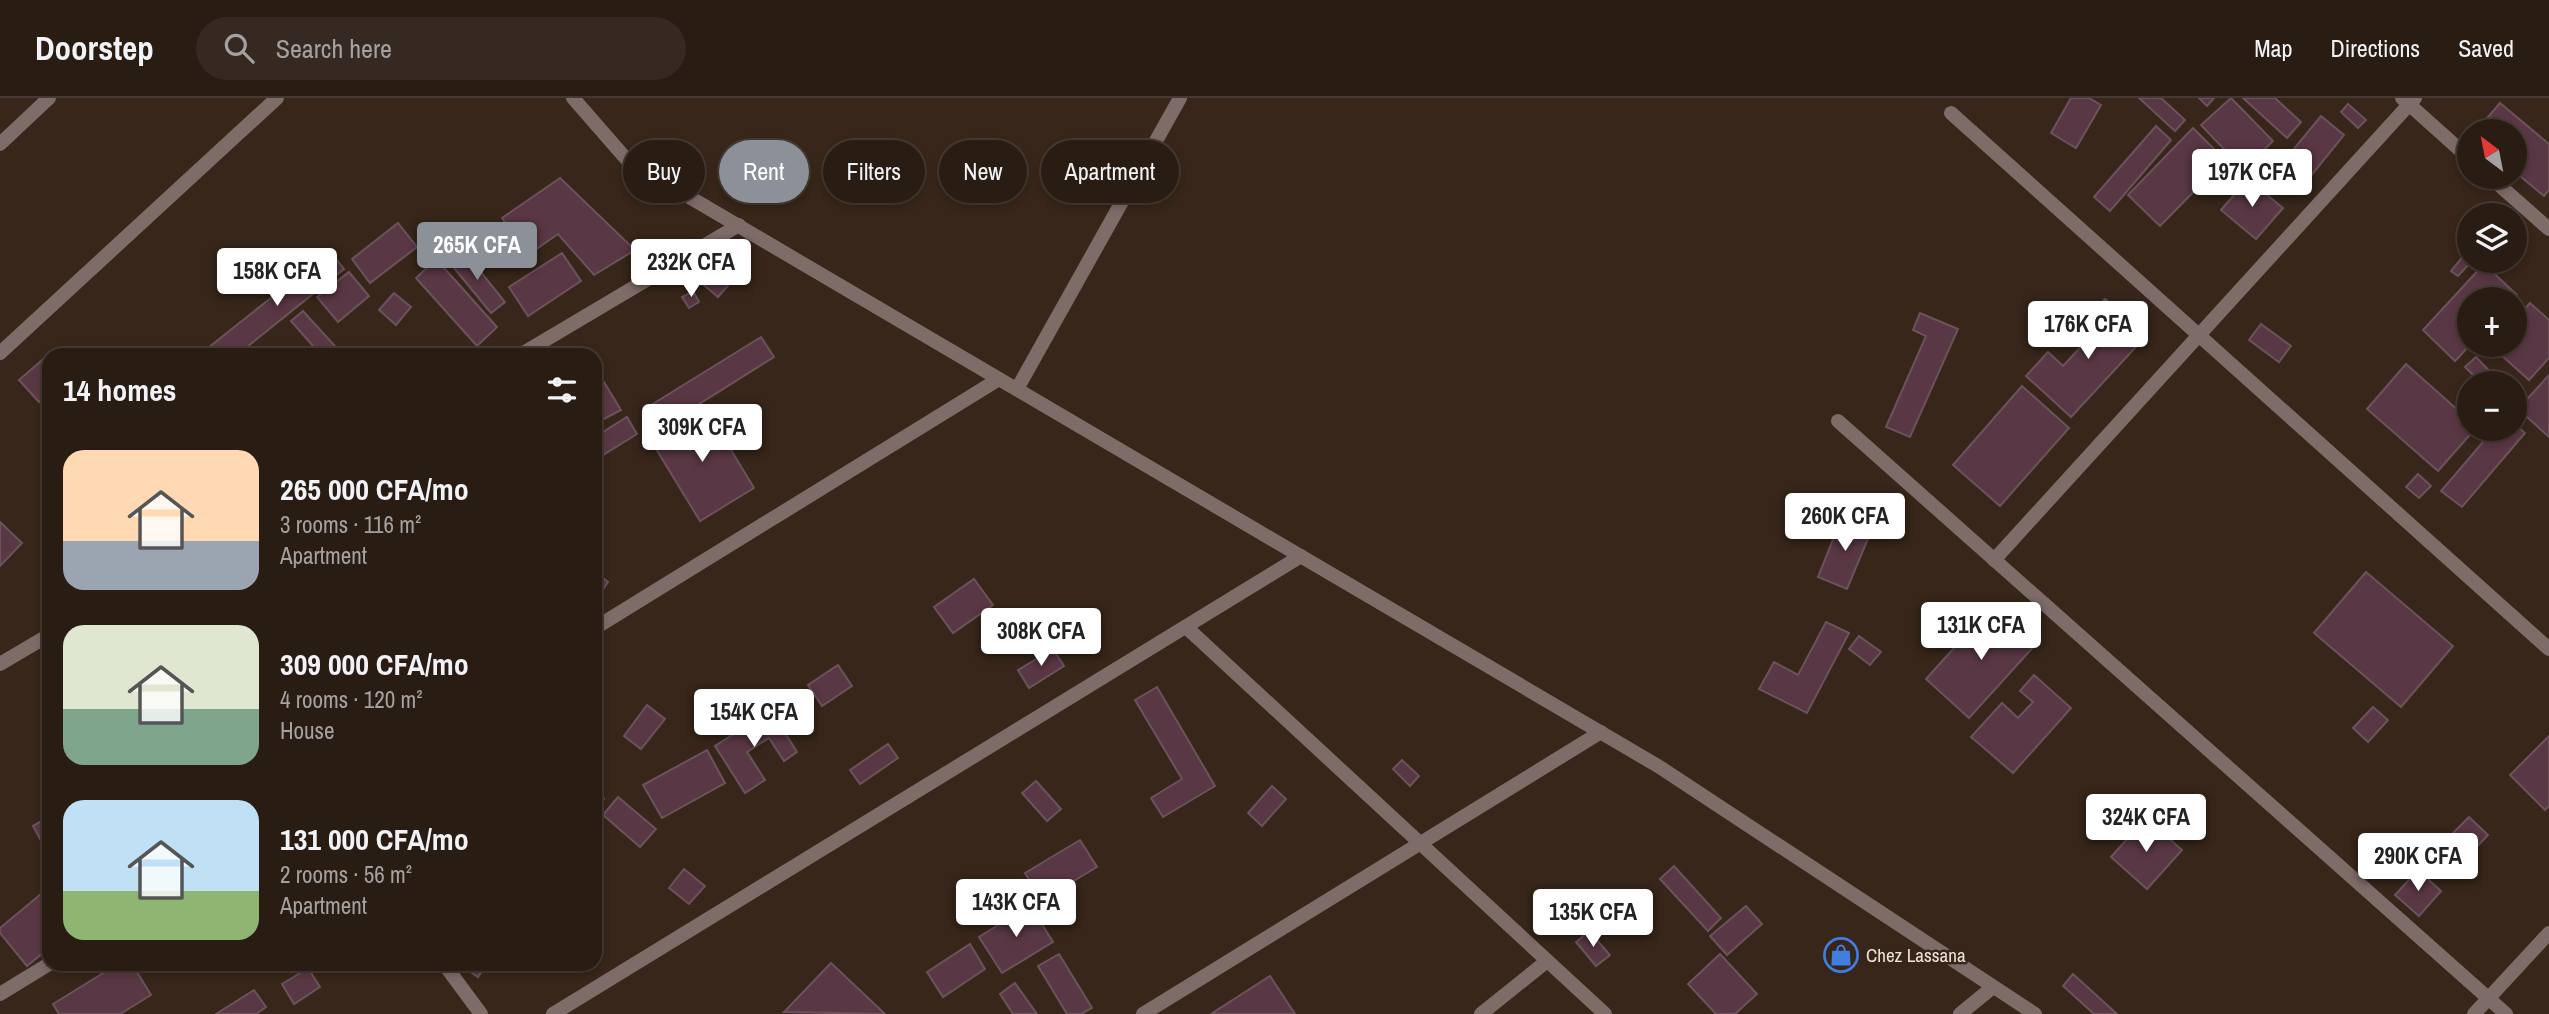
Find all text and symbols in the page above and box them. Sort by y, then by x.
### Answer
search box [196,17,686,80]
text: Doorstep [35,26,154,70]
icon: search [220,29,258,67]
text: Search here [276,31,392,66]
text: Map [2254,32,2292,64]
text: Directions [2330,32,2420,64]
text: Saved [2458,32,2514,64]
north arrow [2457,119,2527,189]
map controls [2457,119,2527,441]
chip: Buy [623,140,705,203]
chip: Rent [719,140,809,203]
chip: Filters [823,140,925,203]
chip: New [939,140,1027,203]
chip: Apartment [1041,140,1179,203]
pin: 197K CFA [2180,150,2324,209]
text: 197K CFA [2208,156,2296,187]
button: layers [2457,203,2527,273]
pin: 265K CFA [405,222,549,282]
text: 265K CFA [433,229,521,260]
pin: 232K CFA [619,240,763,299]
text: 232K CFA [647,246,735,277]
pin: 158K CFA [205,248,349,308]
text: 158K CFA [233,255,321,286]
button: + [2457,287,2527,357]
pin: 176K CFA [2016,302,2160,361]
text: 176K CFA [2044,308,2132,339]
text: 14 homes [63,370,177,410]
icon: filters [543,371,581,409]
button: − [2457,371,2527,441]
pin: 309K CFA [630,404,774,464]
text: 309K CFA [658,411,746,442]
text: 265 000 CFA/mo [280,469,469,509]
icon: home [119,478,203,562]
pin: 260K CFA [1773,494,1917,553]
text: 260K CFA [1801,500,1889,531]
text: 3 rooms · 116 m² [280,509,421,540]
text: Apartment [280,540,367,571]
pin: 131K CFA [1909,602,2053,662]
pin: 308K CFA [969,608,1113,668]
text: 131K CFA [1937,609,2025,640]
text: 308K CFA [997,615,1085,646]
text: 309 000 CFA/mo [280,644,469,684]
icon: home [119,653,203,737]
text: 4 rooms · 120 m² [280,684,423,715]
pin: 154K CFA [682,690,826,749]
text: 154K CFA [710,696,798,727]
text: House [280,715,335,746]
pin: 324K CFA [2074,794,2218,854]
text: 324K CFA [2102,801,2190,832]
text: 131 000 CFA/mo [280,819,469,859]
icon: home [119,828,203,912]
pin: 290K CFA [2346,834,2490,893]
text: 290K CFA [2374,840,2462,871]
text: 2 rooms · 56 m² [280,859,412,890]
pin: 143K CFA [944,880,1088,939]
text: 143K CFA [972,886,1060,917]
text: Apartment [280,890,367,921]
pin: 135K CFA [1521,890,1665,949]
text: 135K CFA [1549,896,1637,927]
shop icon: Chez Lassana [1822,936,1860,974]
place label: Chez Lassana [1866,942,1966,968]

